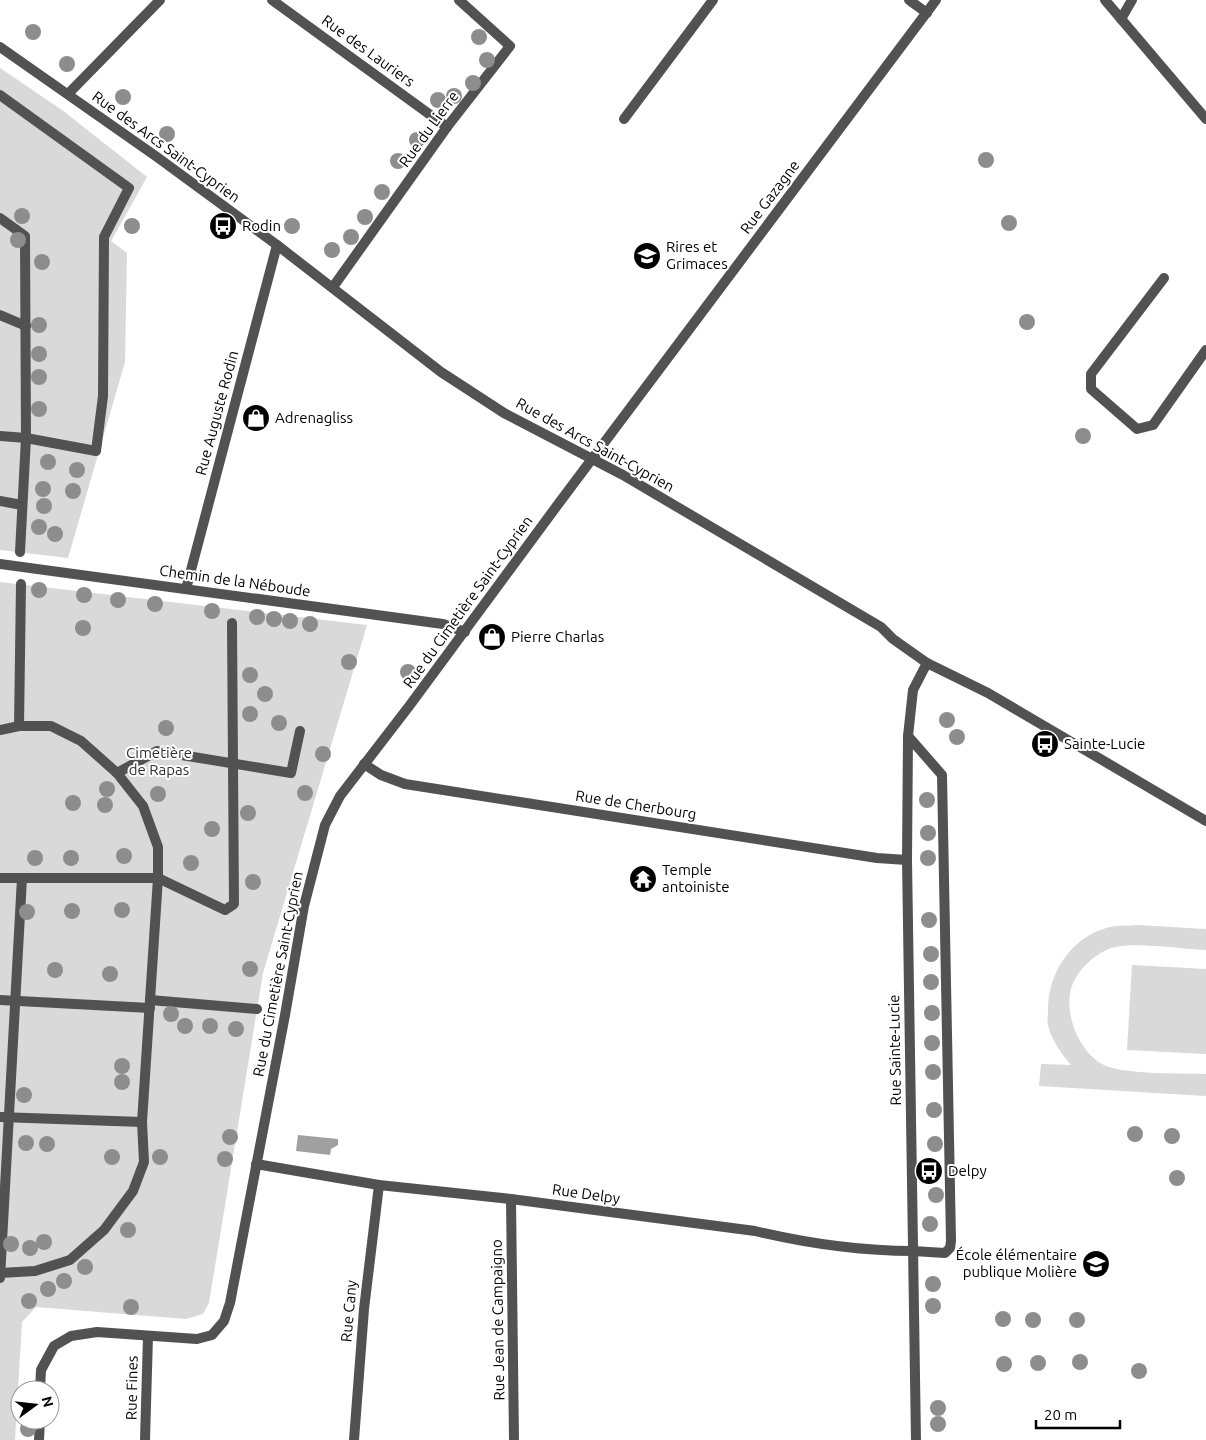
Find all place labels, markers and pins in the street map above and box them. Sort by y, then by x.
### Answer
bus stop icon: Rodin [208,211,238,241]
place label: Rodin [242,217,281,234]
place label: Rires et Grimaces [666,238,728,272]
school or university icon: Rires et Grimaces [632,241,662,271]
shop icon: Adrenagliss [241,403,271,433]
place label: Adrenagliss [275,409,353,426]
shop icon: Pierre Charlas [477,622,507,652]
place label: Pierre Charlas [511,628,604,645]
bus stop icon: Sainte-Lucie [1030,729,1060,759]
place label: Sainte-Lucie [1064,735,1145,752]
place label: Temple antoiniste [662,861,729,895]
temple icon: Temple antoiniste [628,864,658,894]
bus stop icon: Delpy [914,1156,944,1186]
place label: Delpy [948,1162,987,1179]
place label: École élémentaire publique Molière [956,1246,1077,1280]
school or university icon: École élémentaire publique Molière [1081,1249,1111,1279]

